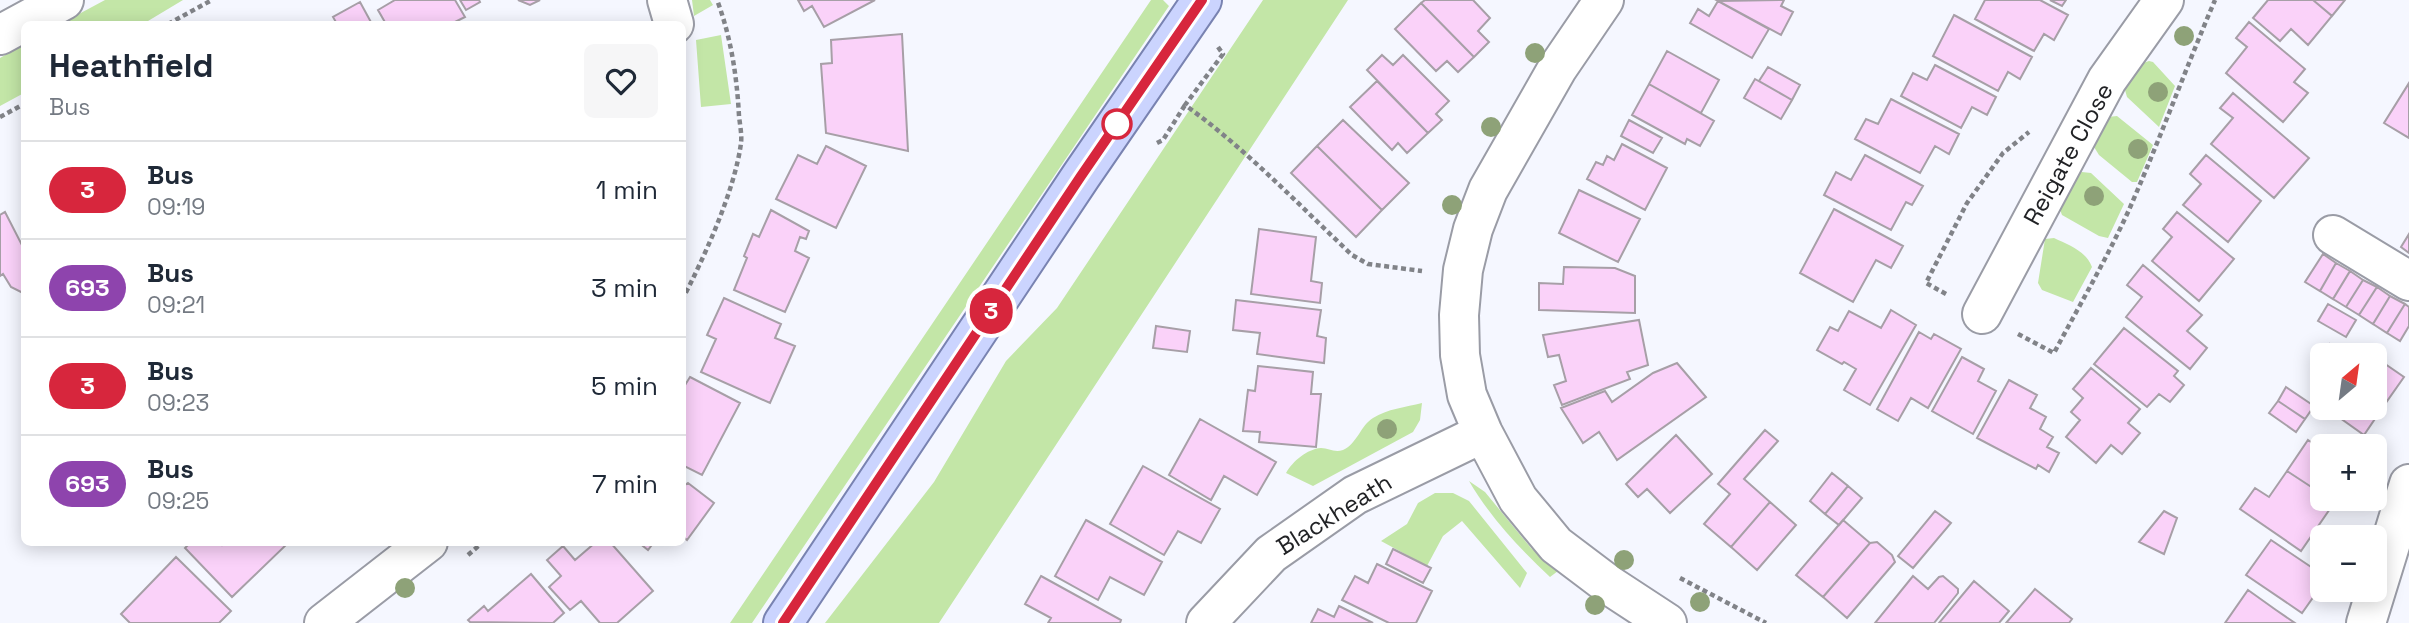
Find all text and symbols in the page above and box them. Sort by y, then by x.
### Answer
button: heart [584,44,658,118]
text: Heathfield [49,45,214,87]
street label: Reigate Close [2016,78,2120,230]
text: Bus [49,92,90,122]
unlabelled marker [1102,109,1132,139]
text: Bus [147,158,194,192]
text: 1 min [596,173,658,207]
text: 3 [80,174,95,205]
text: 09:19 [147,192,205,222]
text: Bus [147,256,194,290]
text: 3 min [591,271,658,305]
text: 693 [65,272,110,303]
line badge: 3 [968,288,1014,334]
text: 09:21 [147,290,205,320]
text: 3 [984,295,998,326]
north arrow [2310,343,2387,420]
map controls [2310,343,2387,602]
text: Bus [147,354,194,388]
text: 5 min [591,369,658,403]
text: 3 [80,370,95,401]
text: 09:23 [147,388,209,418]
button: + [2310,434,2387,511]
text: Bus [147,452,194,486]
street label: Blackheath [1271,466,1397,562]
text: 7 min [592,467,658,501]
text: 693 [65,468,110,499]
text: 09:25 [147,486,209,516]
button: − [2310,525,2387,602]

